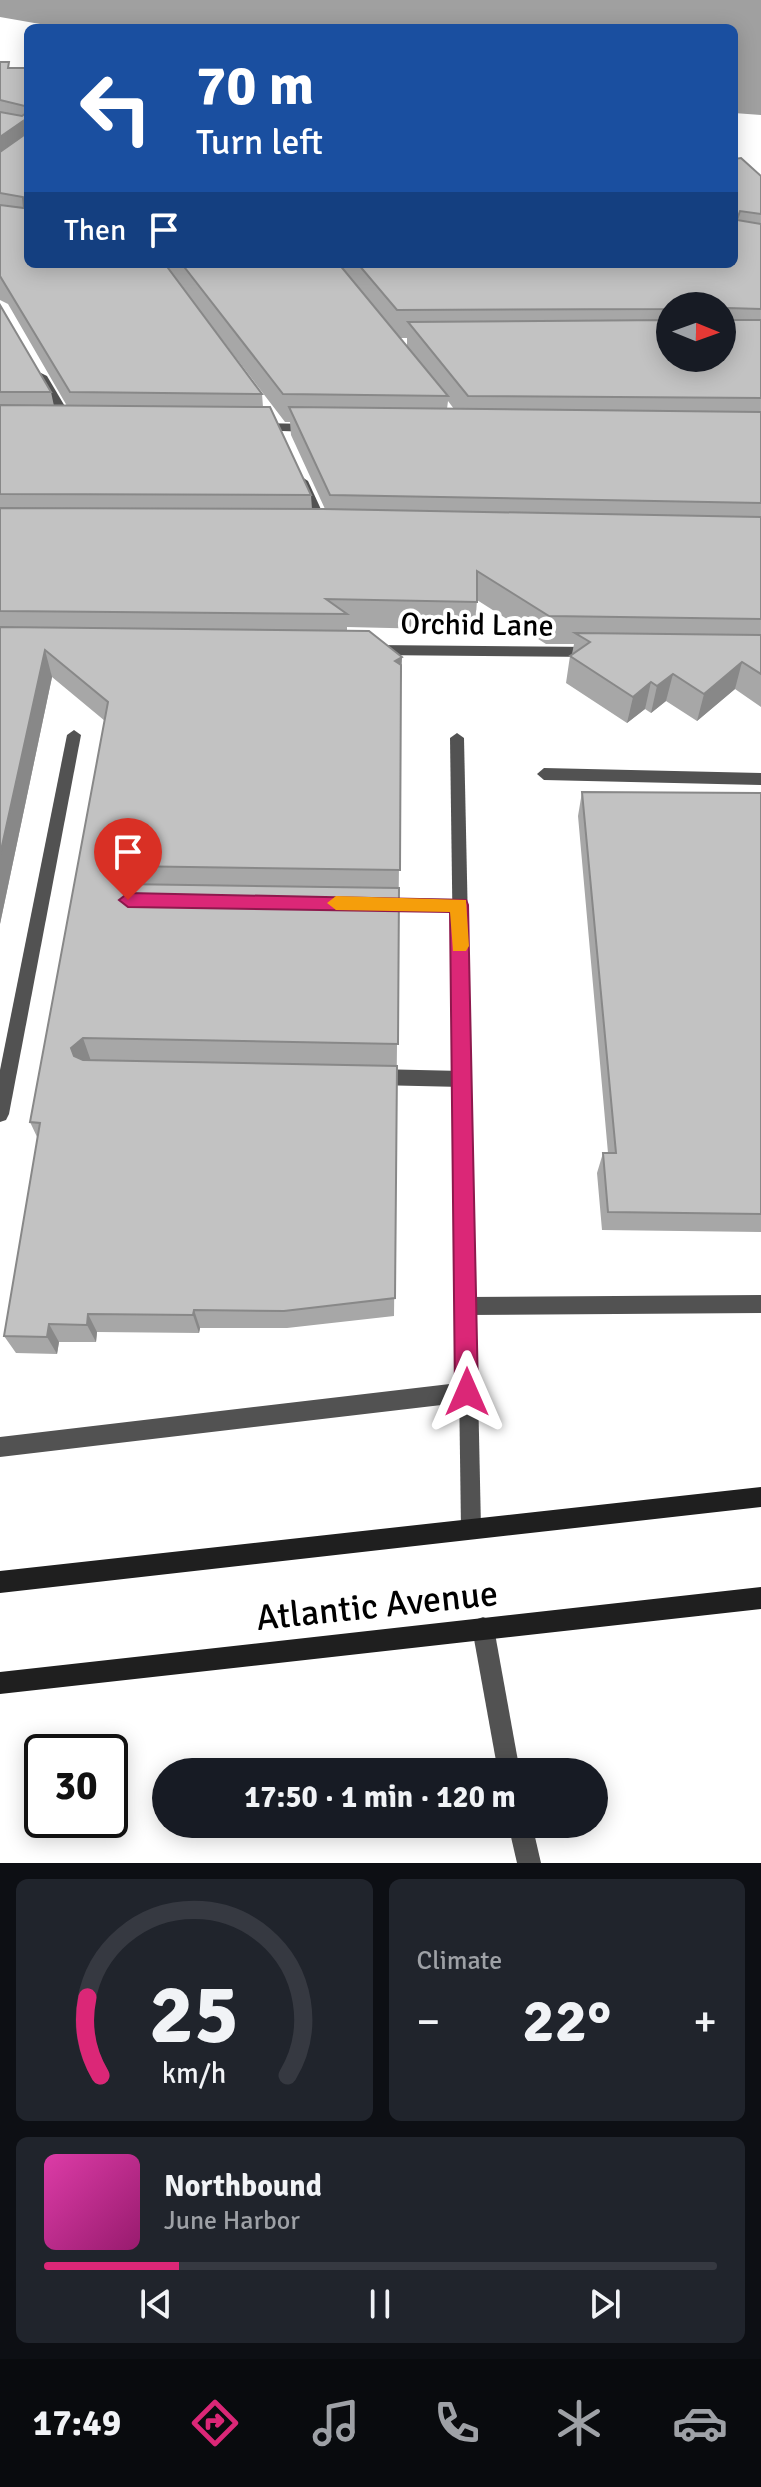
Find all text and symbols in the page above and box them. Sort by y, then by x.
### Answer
text: 70 m [196,51,314,120]
icon: left [64,56,168,160]
text: Turn left [196,120,323,165]
icon: arrive [142,208,186,252]
text: Then [64,212,126,249]
north arrow [656,292,736,372]
map controls [656,292,736,372]
street label: Orchid Lane [400,605,554,645]
pin [94,818,162,900]
icon: arrive [106,830,150,874]
position arrow [425,1350,509,1434]
street label: Atlantic Avenue [254,1571,500,1641]
speed limit sign: 30 [24,1734,128,1838]
text: 17:50 · 1 min · 120 m [244,1779,516,1816]
text: Climate [417,1945,502,1977]
text: 25 [149,1964,239,2066]
text: 22° [522,1985,611,2059]
text: − [417,1995,440,2049]
text: + [693,1995,717,2049]
text: km/h [162,2056,227,2091]
text: Northbound [164,2168,322,2205]
text: June Harbor [164,2205,300,2237]
icon: previous [134,2282,178,2326]
icon: pause [358,2282,402,2326]
icon: next [583,2282,627,2326]
icon: directions [187,2395,243,2451]
icon: music [308,2395,364,2451]
icon: phone [429,2395,485,2451]
icon: climate [551,2395,607,2451]
icon: car [672,2395,728,2451]
text: 17:49 [33,2401,121,2446]

